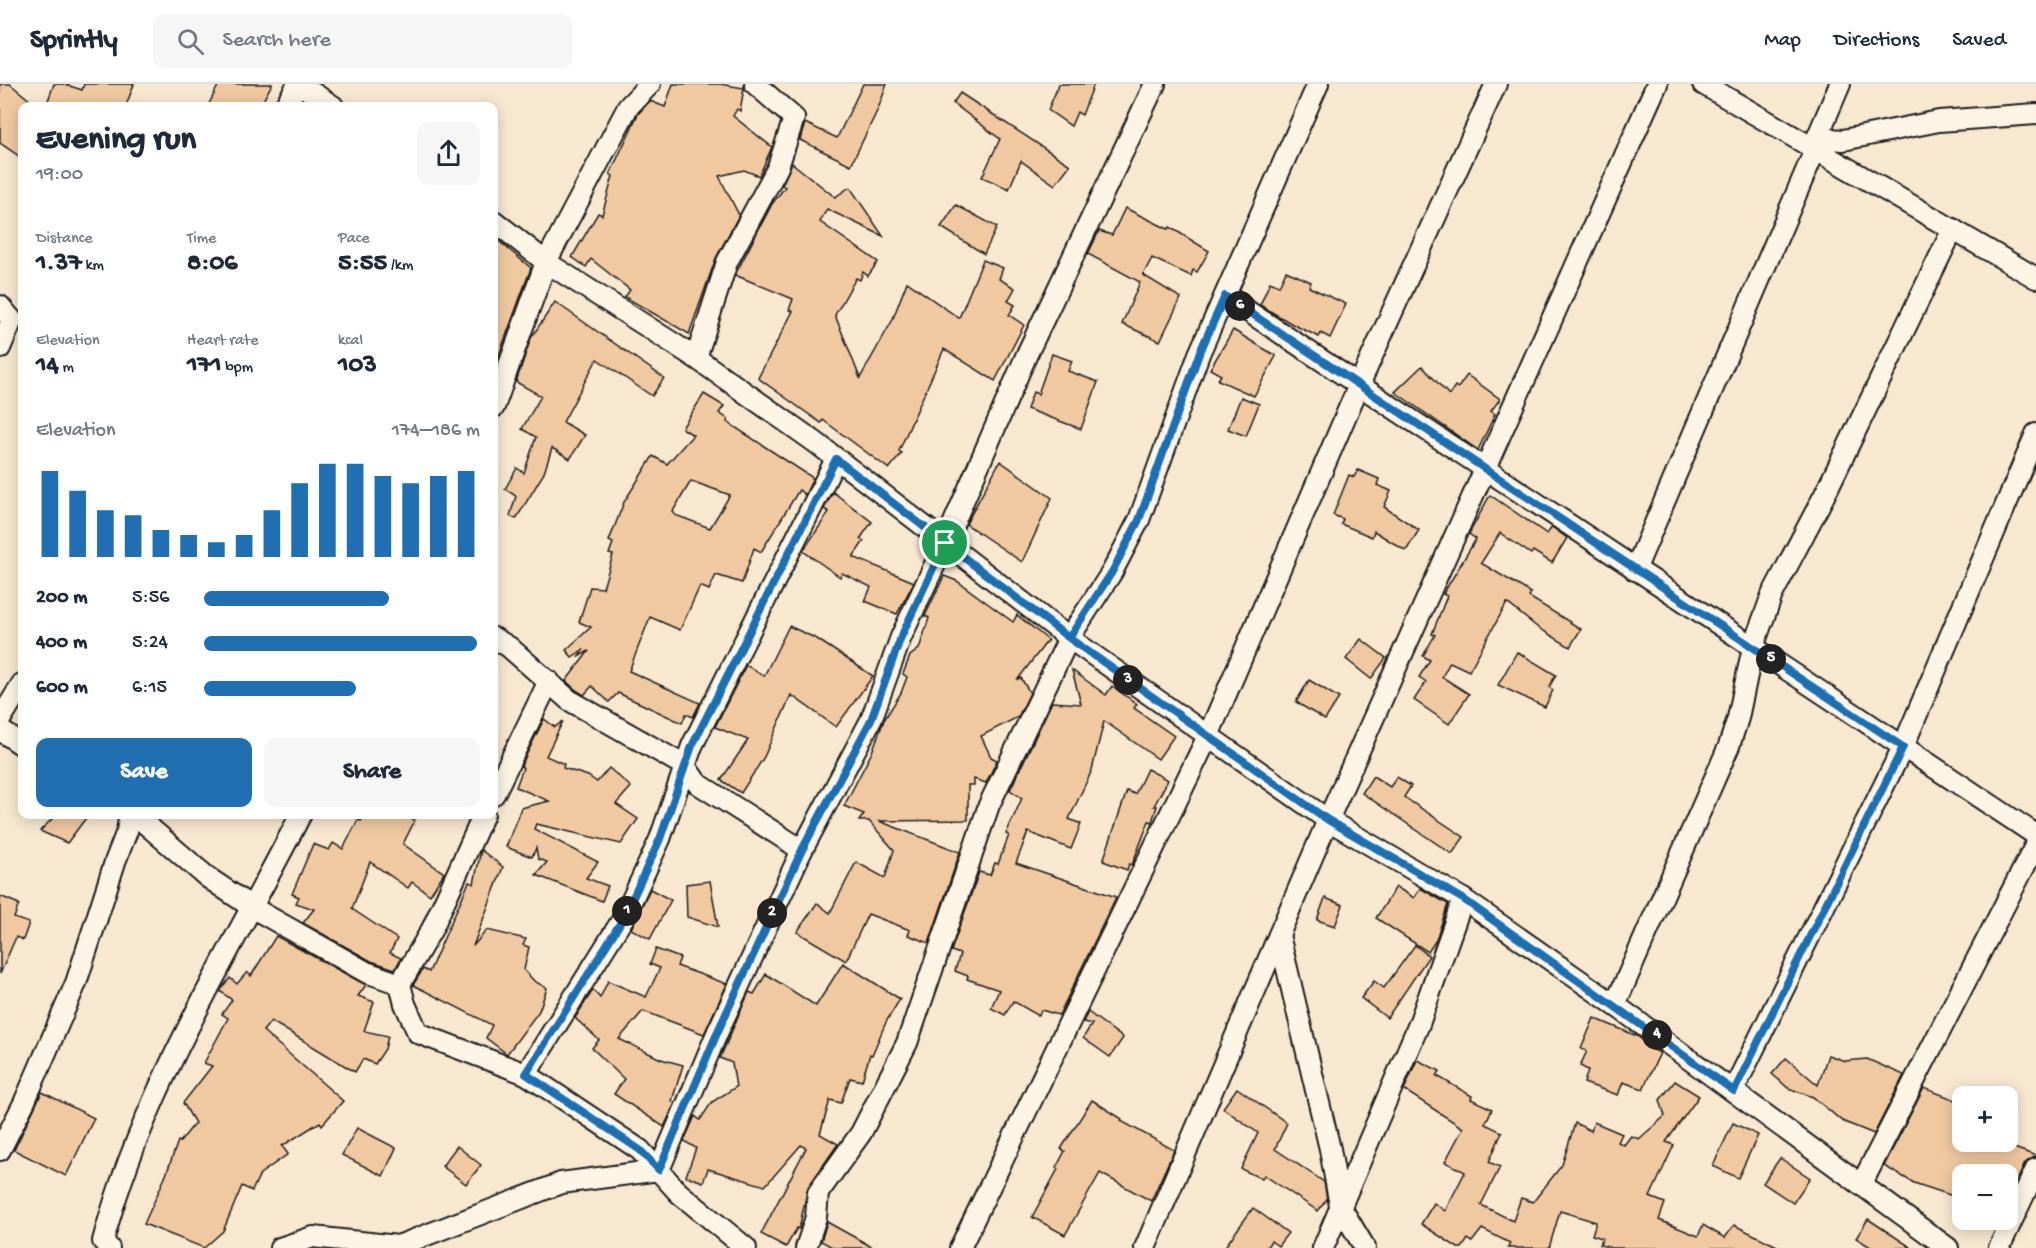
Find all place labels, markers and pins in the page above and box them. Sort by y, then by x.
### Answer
pin: 6 [1225,291,1255,321]
pin [919,517,970,568]
pin: 5 [1756,644,1786,674]
pin: 3 [1113,665,1143,695]
pin: 1 [612,896,642,926]
pin: 2 [757,898,787,928]
pin: 4 [1642,1020,1672,1050]

